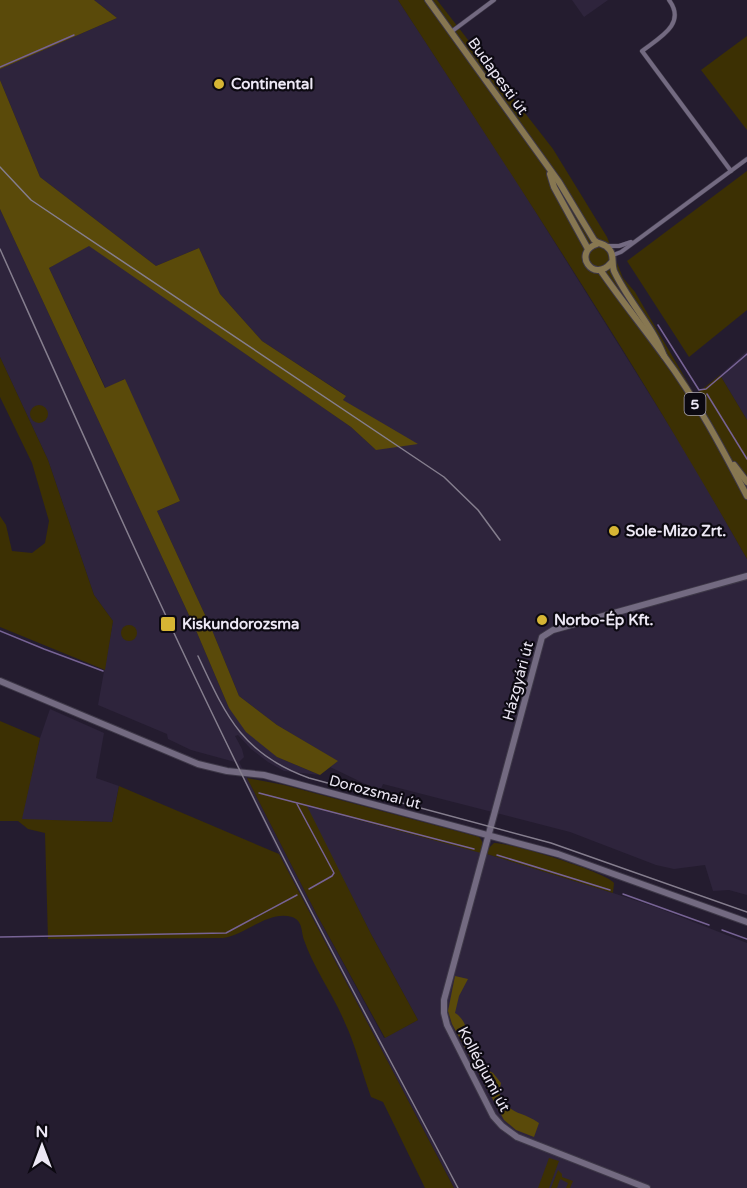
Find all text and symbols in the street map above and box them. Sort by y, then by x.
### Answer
street label: Budapesti út [464,34,532,118]
place label: Continental [231,75,313,93]
marker: Continental [212,77,226,91]
road number: 5 [684,393,706,415]
place label: Sole-Mizo Zrt. [626,522,726,540]
marker: Sole-Mizo Zrt. [607,524,621,538]
place label: Norbo-Ép Kft. [554,610,654,630]
marker: Norbo-Ép Kft. [535,613,549,627]
marker: Kiskundorozsma [159,615,177,633]
place label: Kiskundorozsma [182,615,300,633]
street label: Házgyári út [499,639,537,723]
street label: Dorozsmai út [327,771,423,813]
street label: Kollégiumi út [454,1023,514,1115]
north arrow [12,1116,72,1176]
text: N [36,1122,48,1142]

